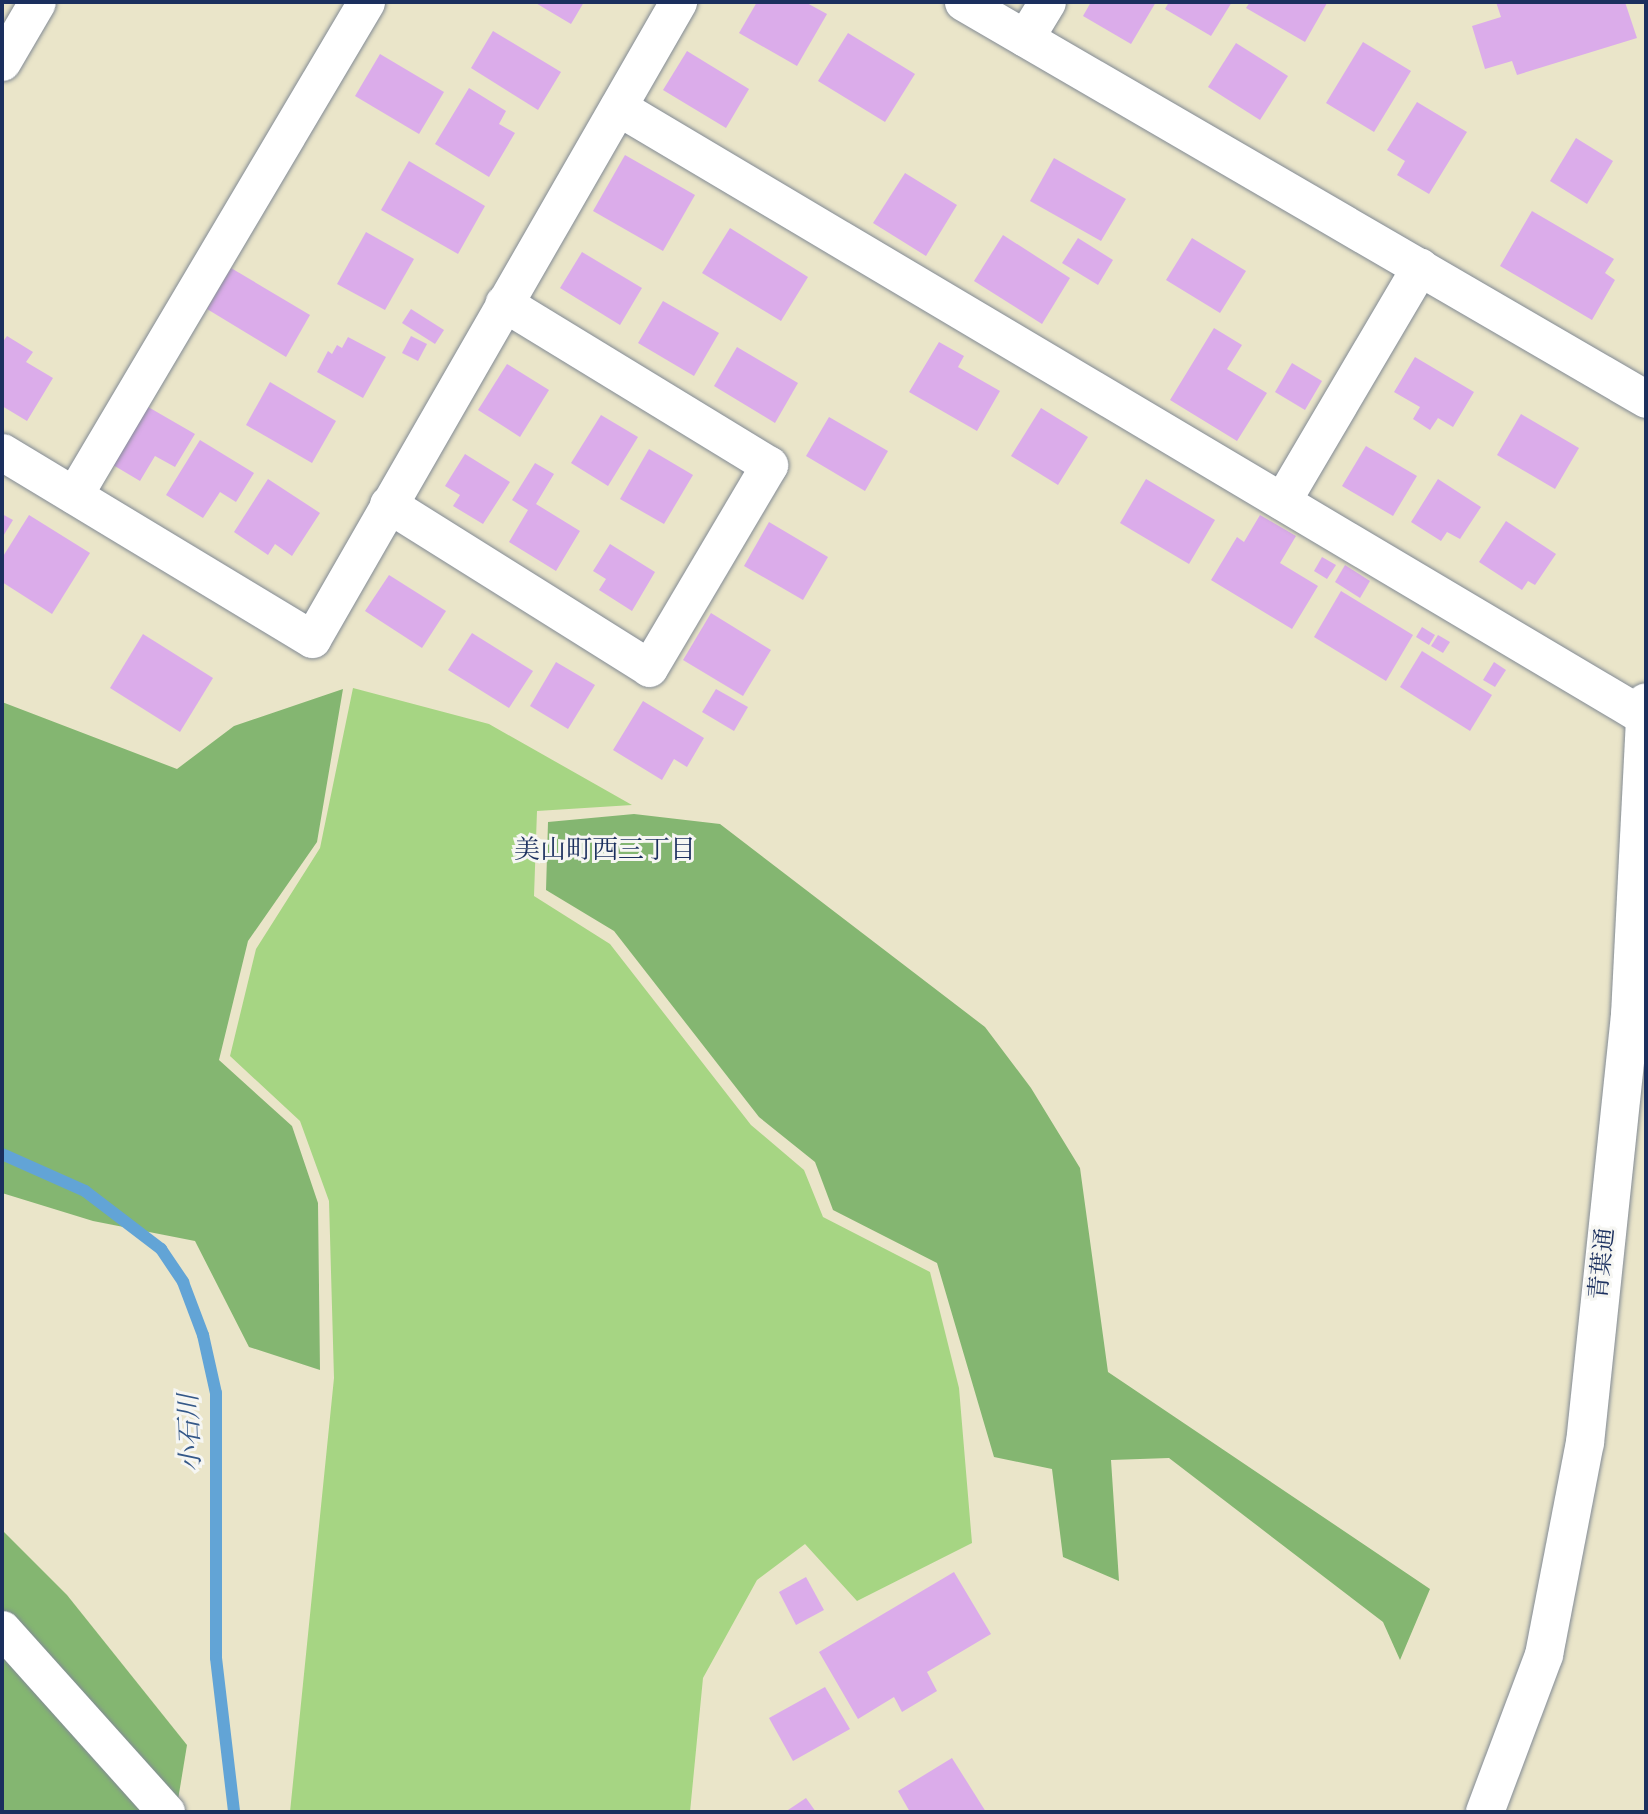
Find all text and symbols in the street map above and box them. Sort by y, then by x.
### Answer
district label: 美山町西三丁目 [514,836,696,868]
street label: 青葉通 [1586,1227,1622,1301]
water label: 小石川 [175,1393,209,1473]

